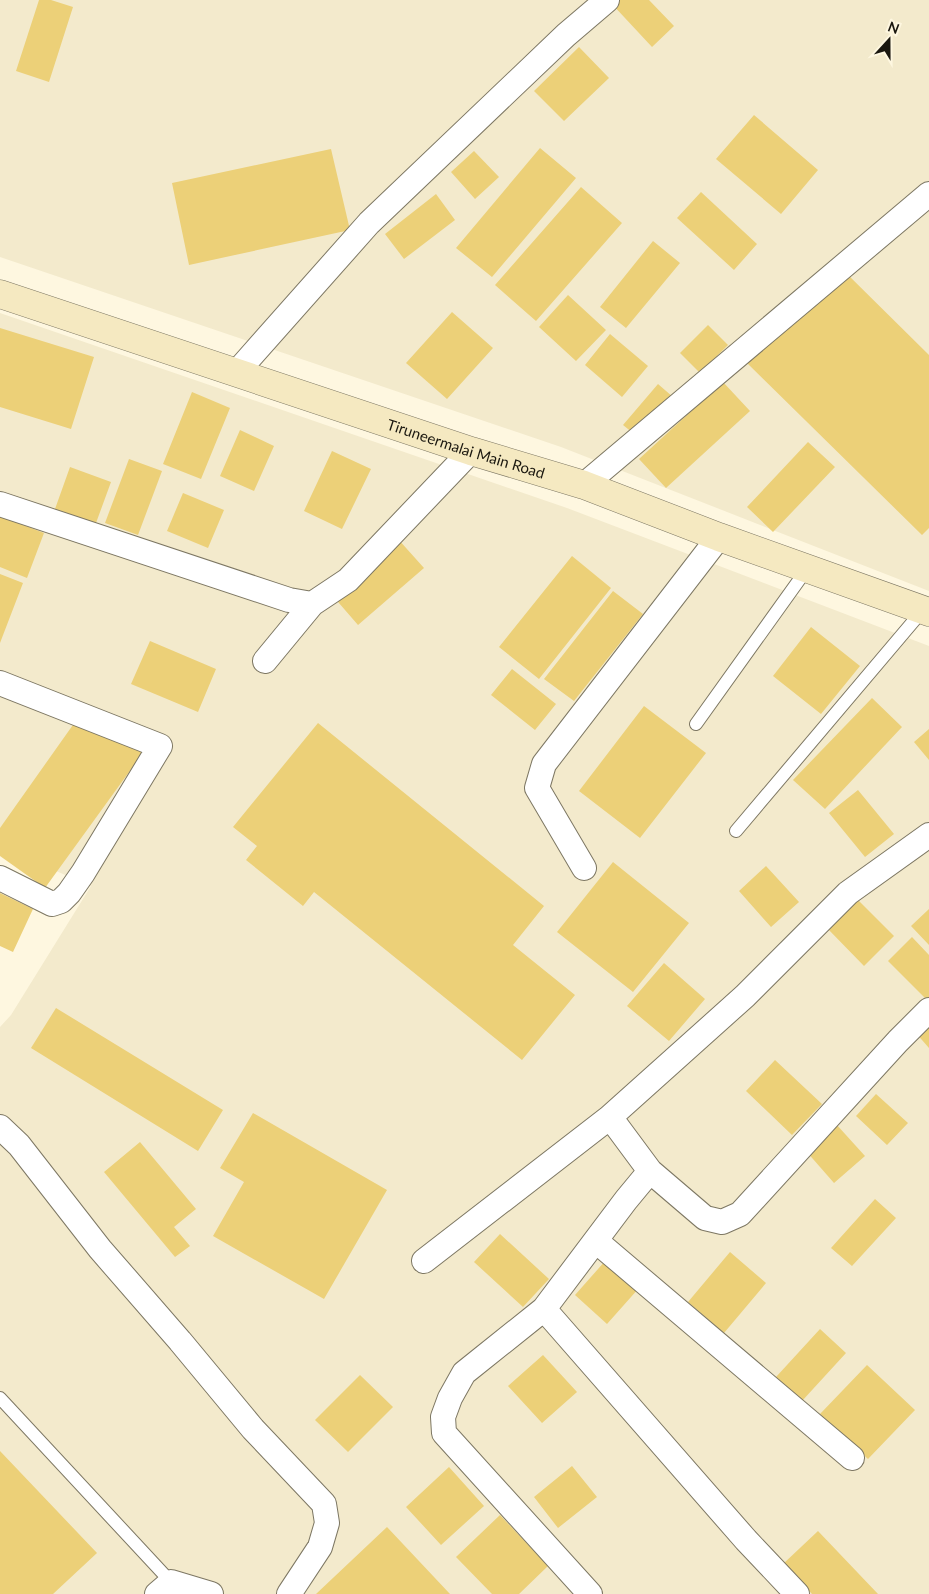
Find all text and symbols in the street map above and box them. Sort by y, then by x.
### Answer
north arrow [864,15,914,65]
text: N [886,18,902,37]
street label: Tiruneermalai Main Road [385,415,547,482]

